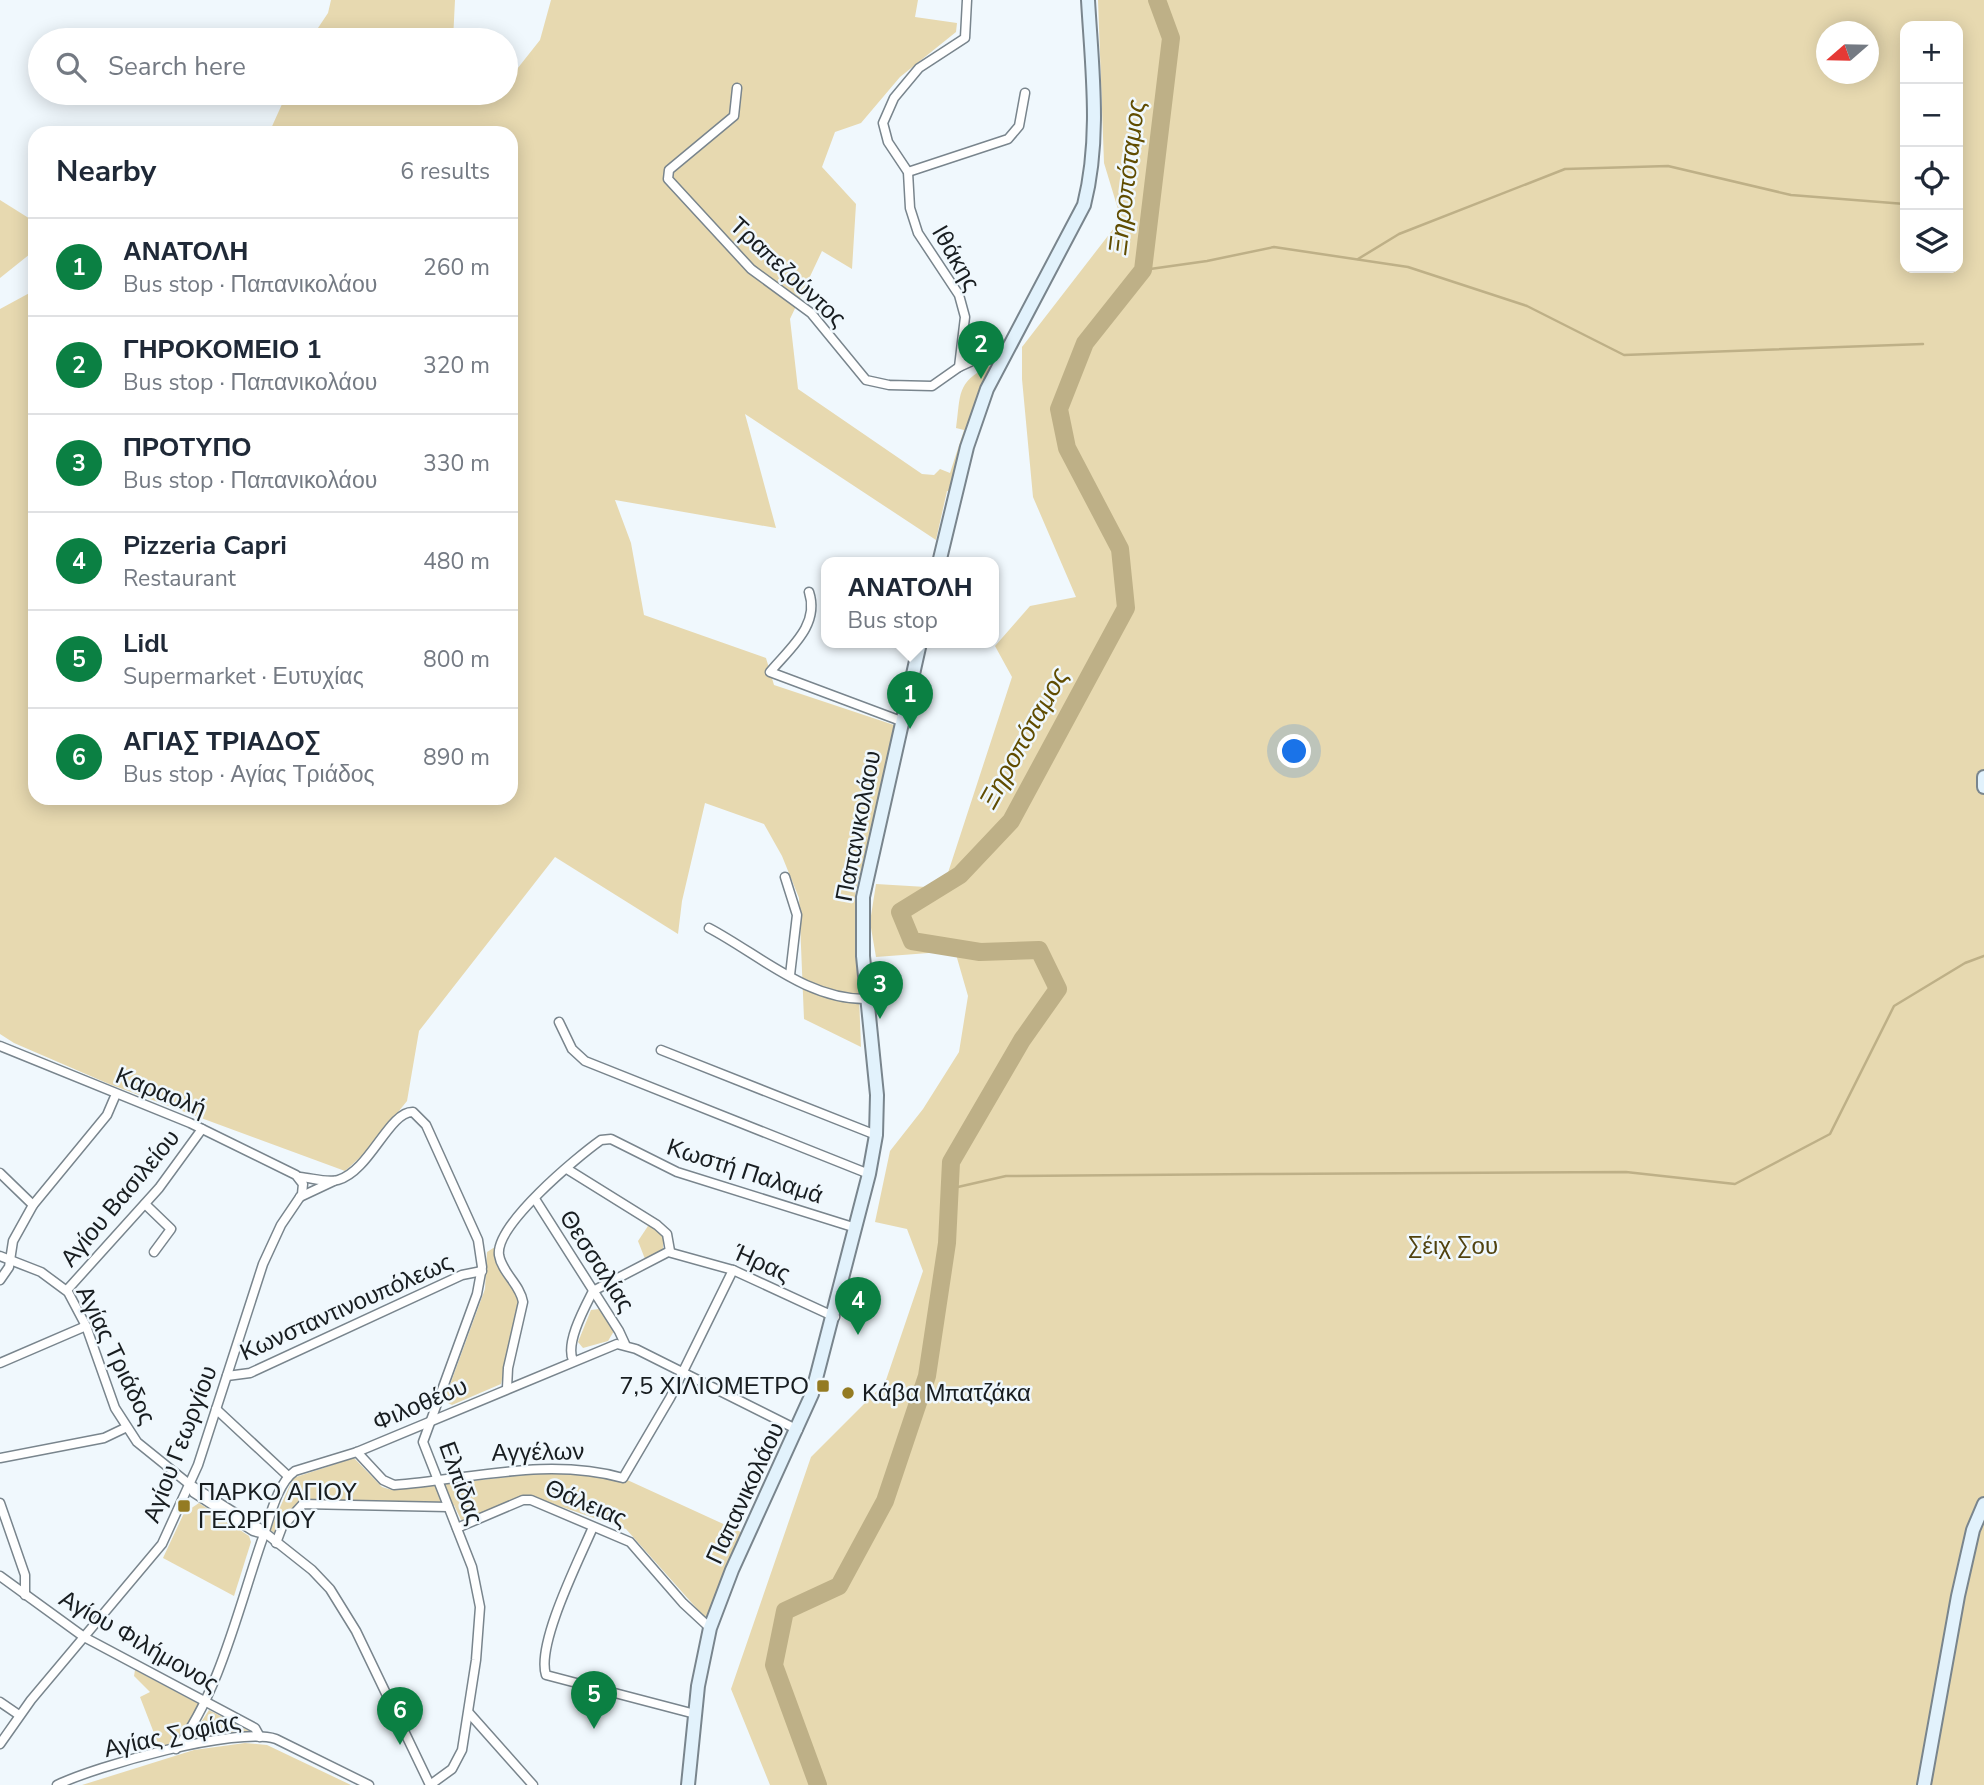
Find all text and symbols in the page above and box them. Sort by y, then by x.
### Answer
north arrow [1816,21,1879,84]
map controls [1900,21,1963,273]
button: + [1900,21,1963,84]
search box [28,28,518,105]
icon: search [52,48,90,86]
text: Search here [108,49,246,84]
button: − [1900,84,1963,147]
water label: Ξηροπόταμος [1100,97,1154,257]
button: locate [1900,147,1963,210]
text: Nearby [56,151,156,192]
text: 6 results [400,156,490,187]
street label: Τραπεζούντος [723,210,853,334]
button: layers [1900,210,1963,273]
street label: Ιθάκης [924,219,988,297]
text: ΑΝΑΤΟΛΗ [123,234,248,269]
text: 1 [72,252,86,283]
text: 260 m [423,252,490,283]
text: Bus stop · Παπανικολάου [123,269,377,300]
pin: 2 [958,321,1004,379]
text: ΓΗΡΟΚΟΜΕΙΟ 1 [123,332,322,367]
text: 2 [72,350,86,381]
text: 320 m [423,350,490,381]
text: Bus stop · Παπανικολάου [123,367,377,398]
text: ΠΡΟΤΥΠΟ [123,430,252,465]
text: 3 [72,448,86,479]
text: 330 m [423,448,490,479]
text: Bus stop · Παπανικολάου [123,465,377,496]
text: Pizzeria Capri [123,528,287,563]
text: 4 [72,546,86,577]
text: 480 m [423,546,490,577]
popup [821,557,999,648]
text: Restaurant [123,563,236,594]
text: ΑΝΑΤΟΛΗ [847,570,973,605]
text: Bus stop [847,605,938,636]
text: Lidl [123,626,168,661]
text: 5 [72,644,86,675]
text: 800 m [423,644,490,675]
text: Supermarket · Ευτυχίας [123,661,364,692]
water label: Ξηροπόταμος [970,661,1077,815]
pin: 1 [887,671,933,729]
text: ΑΓΙΑΣ ΤΡΙΑΔΟΣ [123,724,320,759]
your location [1277,734,1311,768]
text: 6 [72,742,86,773]
text: 890 m [423,742,490,773]
street label: Παπανικολάου [828,748,888,904]
text: Bus stop · Αγίας Τριάδος [123,759,375,790]
pin: 3 [857,961,903,1019]
street label: Καραολή [111,1059,211,1125]
street label: Αγίου Βασιλείου [53,1123,187,1273]
street label: Κωστή Παλαμά [663,1131,827,1211]
street label: Θεσσαλίας [552,1204,642,1318]
park label: Σέιχ Σου [1408,1230,1498,1262]
street label: Ήρας [728,1236,796,1290]
street label: Κωνσταντινουπόλεως [235,1246,457,1368]
pin: 4 [835,1277,881,1335]
street label: Αγίας Τριάδος [69,1280,163,1430]
street label: Αγίου Γεωργίου [135,1361,225,1527]
street label: Φιλοθέου [368,1370,472,1438]
place label: 7,5 ΧΙΛΙΟΜΕΤΡΟ [619,1370,809,1402]
place label: Κάβα Μπατζάκα [862,1377,1031,1409]
marker: 7,5 ΧΙΛΙΟΜΕΤΡΟ [815,1378,831,1394]
marker: Κάβα Μπατζάκα [840,1385,856,1401]
street label: Παπανικολάου [698,1417,792,1569]
street label: Αγγέλων [491,1435,585,1469]
street label: Ελπίδας [431,1437,491,1529]
street label: Θάλειας [540,1471,632,1535]
place label: ΠΑΡΚΟ ΑΓΙΟΥ ΓΕΩΡΓΙΟΥ [198,1476,357,1536]
marker: ΠΑΡΚΟ ΑΓΙΟΥ ΓΕΩΡΓΙΟΥ [176,1498,192,1514]
street label: Αγίου Φιλήμονος [53,1582,225,1700]
pin: 5 [571,1671,617,1729]
pin: 6 [377,1687,423,1745]
street label: Αγίας Σοφίας [101,1705,243,1765]

